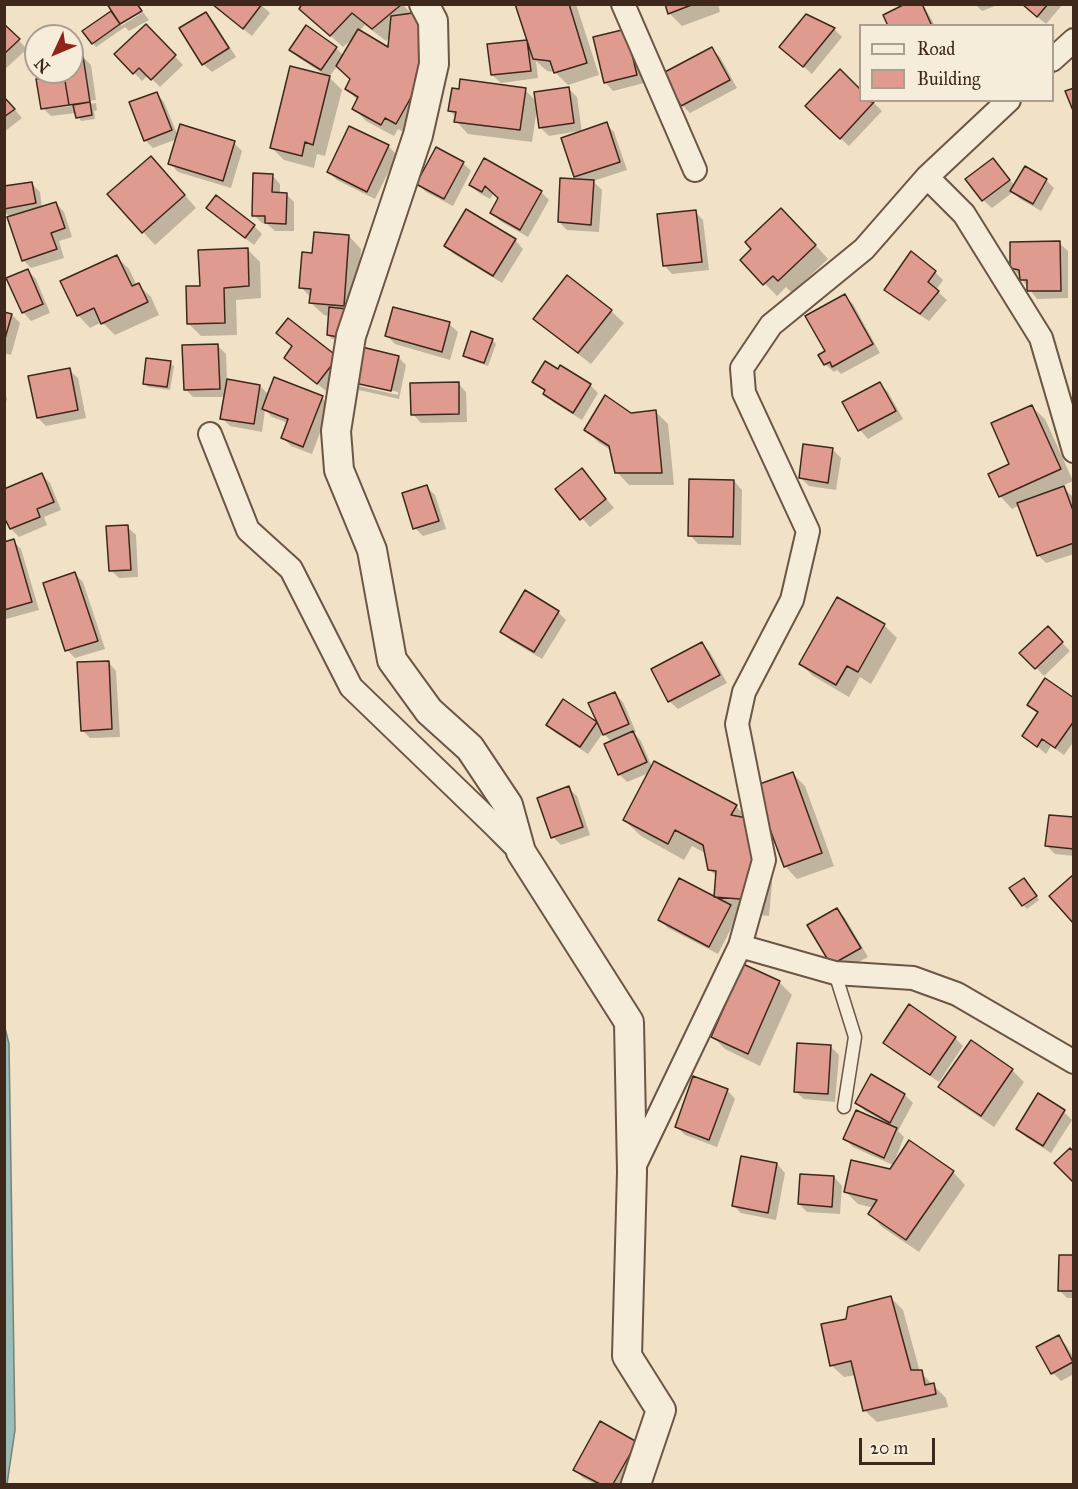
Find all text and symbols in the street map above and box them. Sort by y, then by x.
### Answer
north arrow [24,24,84,84]
legend [859,24,1054,102]
text: Road [917,38,955,60]
text: N [31,54,54,77]
text: Building [917,68,980,90]
scale bar [862,1426,938,1464]
text: 20 m [870,1437,908,1459]

